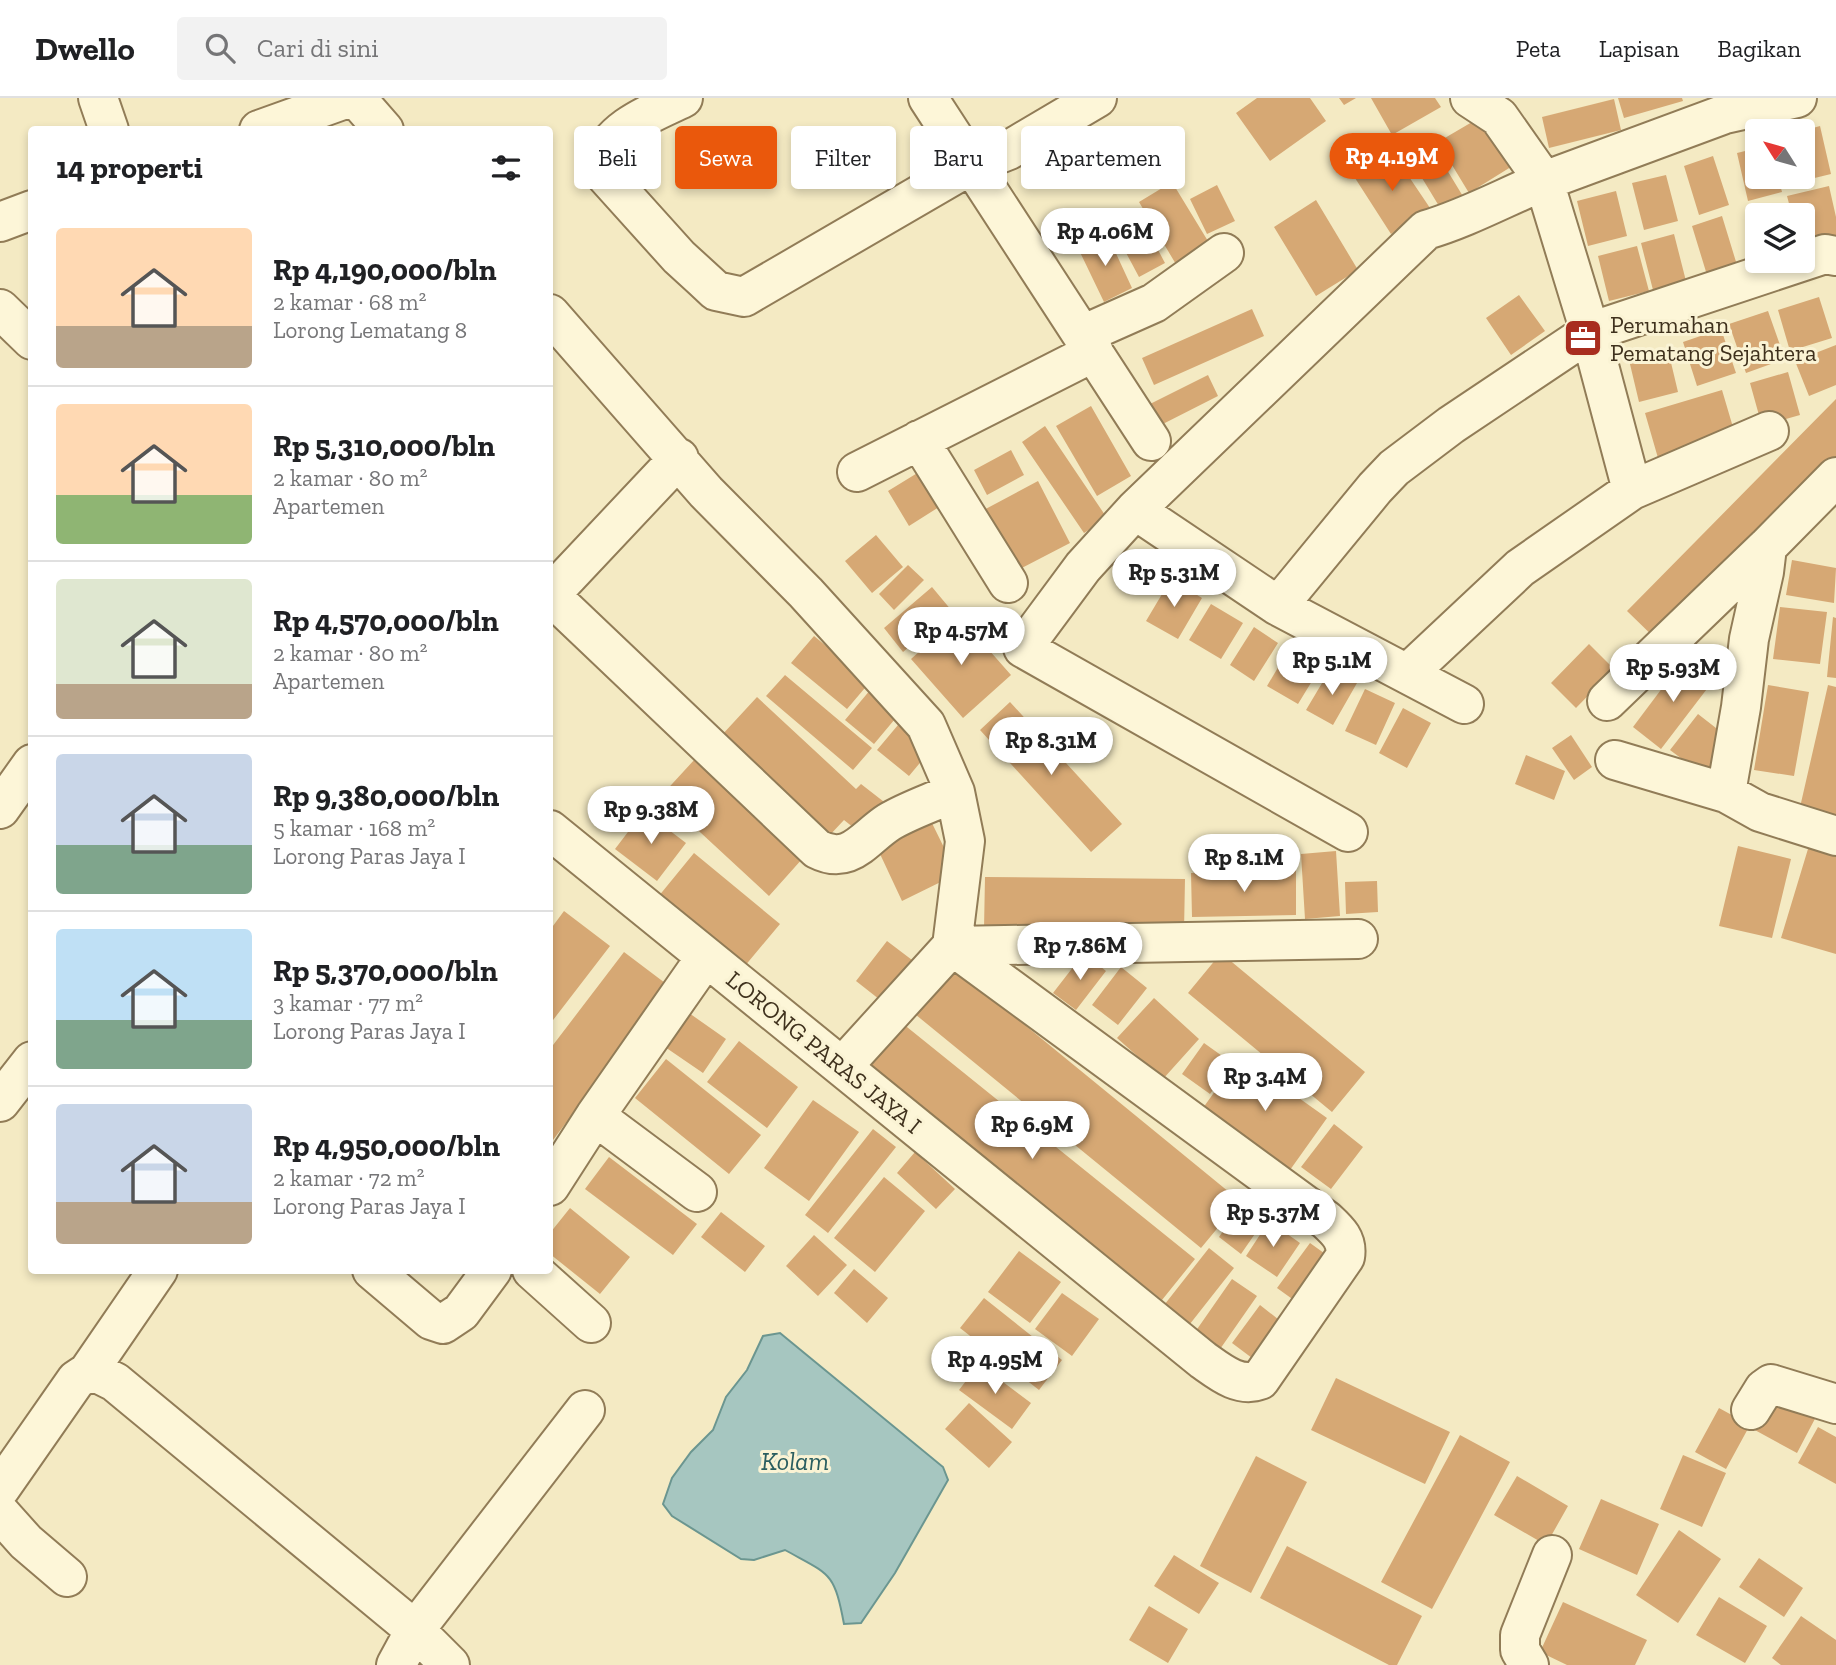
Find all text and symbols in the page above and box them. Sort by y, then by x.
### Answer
search box [177,17,667,80]
text: Dwello [35,29,135,68]
icon: search [201,29,239,67]
text: Cari di sini [257,32,378,64]
text: Peta [1516,34,1561,63]
text: Lapisan [1599,34,1679,63]
text: Bagikan [1717,34,1801,63]
north arrow [1745,119,1815,189]
map controls [1745,119,1815,273]
chip: Beli [574,126,661,189]
chip: Sewa [675,126,777,189]
chip: Filter [791,126,896,189]
chip: Baru [910,126,1007,189]
chip: Apartemen [1021,126,1185,189]
pin: Rp 4.19M [1320,134,1464,193]
text: Rp 4.19M [1346,142,1438,170]
icon: filters [487,149,525,187]
text: 14 properti [56,150,203,186]
button: layers [1745,203,1815,273]
pin: Rp 4.06M [1033,208,1177,268]
text: Rp 4.06M [1057,217,1153,245]
text: Rp 4,190,000/bln [273,252,496,288]
icon: home [112,256,196,340]
text: 2 kamar · 68 m² [273,288,427,316]
place label: Perumahan Pematang Sejahtera [1610,310,1817,367]
text: Lorong Lematang 8 [273,316,467,344]
office icon: Perumahan Pematang Sejahtera [1562,317,1604,359]
text: Rp 5,310,000/bln [273,428,495,464]
icon: home [112,432,196,516]
text: 2 kamar · 80 m² [273,464,428,492]
text: Apartemen [273,492,384,520]
pin: Rp 5.31M [1102,550,1246,609]
text: Rp 5.31M [1128,558,1220,586]
text: Rp 4,570,000/bln [273,603,499,639]
icon: home [112,607,196,691]
pin: Rp 4.57M [889,608,1033,667]
text: Rp 4.57M [914,616,1008,644]
pin: Rp 5.1M [1267,638,1397,697]
text: 2 kamar · 80 m² [273,639,428,667]
pin: Rp 5.93M [1601,644,1745,704]
text: Rp 5.1M [1292,646,1372,674]
text: Rp 5.93M [1626,653,1720,681]
text: Apartemen [273,667,384,695]
pin: Rp 8.31M [979,718,1123,777]
text: Rp 8.31M [1005,726,1097,754]
text: Rp 9,380,000/bln [273,778,499,814]
icon: home [112,782,196,866]
pin: Rp 9.38M [579,786,723,846]
text: Rp 9.38M [603,795,699,823]
text: 5 kamar · 168 m² [273,814,435,842]
pin: Rp 8.1M [1179,834,1309,894]
text: Lorong Paras Jaya I [273,842,466,870]
text: Rp 8.1M [1204,843,1284,871]
pin: Rp 7.86M [1008,922,1152,982]
text: Rp 7.86M [1033,931,1127,959]
text: Rp 5,370,000/bln [273,953,498,989]
icon: home [112,957,196,1041]
street label: LORONG PARAS JAYA I [721,964,927,1140]
text: 3 kamar · 77 m² [273,989,423,1017]
text: Lorong Paras Jaya I [273,1017,466,1045]
pin: Rp 3.4M [1200,1054,1330,1113]
text: Rp 3.4M [1223,1062,1307,1090]
pin: Rp 6.9M [967,1102,1097,1161]
text: Rp 6.9M [991,1110,1073,1138]
text: Rp 4,950,000/bln [273,1128,500,1164]
icon: home [112,1132,196,1216]
text: 2 kamar · 72 m² [273,1164,425,1192]
pin: Rp 5.37M [1201,1190,1345,1249]
text: Lorong Paras Jaya I [273,1192,466,1220]
text: Rp 5.37M [1226,1198,1320,1226]
pin: Rp 4.95M [923,1336,1067,1396]
text: Rp 4.95M [947,1345,1043,1373]
water label: Kolam [761,1445,829,1477]

